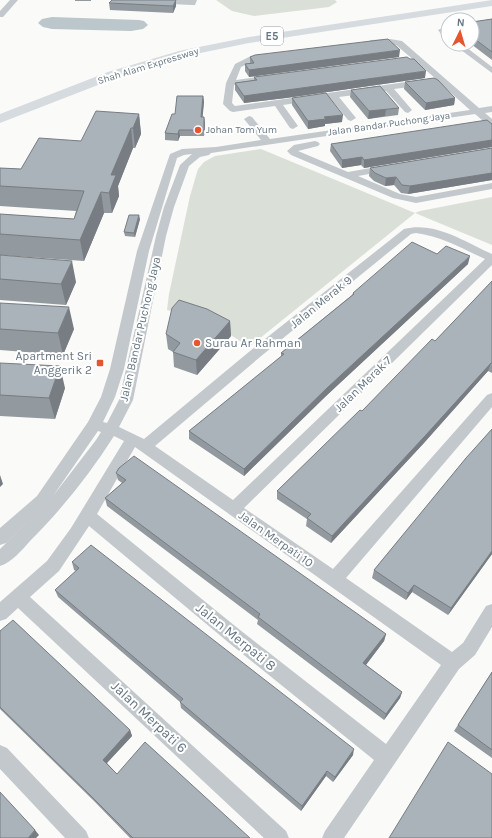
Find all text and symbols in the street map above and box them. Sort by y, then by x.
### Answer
north arrow [440,12,480,52]
text: N [456,16,465,29]
road number: E5 [261,27,283,45]
street label: Shah Alam Expressway [96,45,200,87]
street label: Jalan Bandar Puchong Jaya [327,109,451,139]
place label: Johan Tom Yum [206,124,277,136]
marker: Johan Tom Yum [193,125,203,135]
street label: Jalan Bandar Puchong Jaya [117,255,163,403]
street label: Jalan Merak 9 [287,273,355,331]
place label: Surau Ar Rahman [205,336,301,350]
marker: Surau Ar Rahman [192,338,202,348]
place label: Apartment Sri Anggerik 2 [15,349,92,377]
street label: Jalan Merak 7 [332,353,395,415]
marker: Apartment Sri Anggerik 2 [95,358,105,368]
street label: Jalan Merpati 10 [236,508,316,570]
street label: Jalan Merpati 8 [193,600,279,674]
street label: Jalan Merpati 6 [108,678,190,756]

